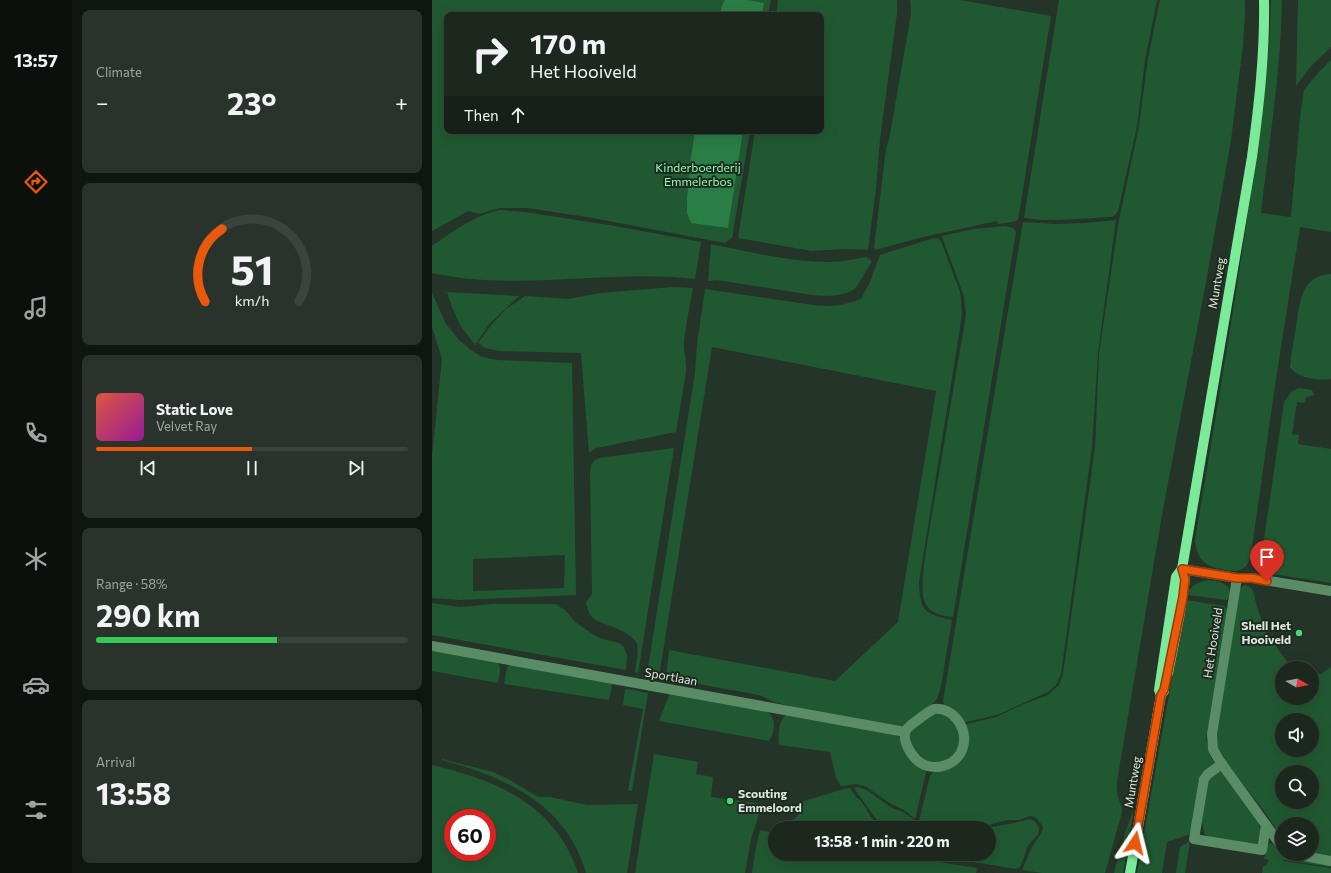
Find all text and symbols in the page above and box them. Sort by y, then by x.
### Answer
text: 170 m [530,26,606,60]
icon: right [464,28,516,80]
text: 13:57 [14,49,58,71]
text: Het Hooiveld [530,60,637,82]
text: Climate [96,64,142,80]
text: 23° [227,84,277,121]
text: − [96,89,109,116]
text: + [395,89,408,116]
icon: ahead [507,104,529,126]
text: Then [464,106,499,124]
park label: Kinderboerderij Emmelerbos [655,160,741,188]
icon: directions [22,168,50,196]
text: 51 [230,243,274,294]
street label: Muntweg [1205,255,1228,310]
text: km/h [235,290,269,308]
icon: music [22,294,50,322]
text: Static Love [156,400,233,418]
text: Velvet Ray [156,418,217,434]
icon: phone [22,419,50,447]
icon: previous [137,457,159,479]
icon: pause [241,457,263,479]
icon: next [345,457,367,479]
pin [1250,540,1284,581]
icon: climate [22,545,50,573]
icon: arrive [1256,546,1278,568]
text: Range · 58% [96,576,168,592]
text: 290 km [96,596,200,633]
street label: Het Hooiveld [1200,607,1225,679]
place label: Shell Het Hooiveld [1241,618,1291,646]
marker: Shell Het Hooiveld [1294,628,1304,638]
north arrow [1275,661,1319,705]
map controls [1275,661,1319,861]
street label: Sportlaan [644,664,699,688]
icon: car [22,671,50,699]
button: sound [1275,713,1319,757]
text: Arrival [96,754,135,770]
street label: Muntweg [1121,754,1144,809]
button: search [1275,765,1319,809]
text: 13:58 [96,774,171,811]
place label: Scouting Emmeloord [738,786,802,814]
icon: filters [22,796,50,824]
marker: Scouting Emmeloord [725,796,735,806]
speed limit sign: 60 [444,809,496,861]
button: layers [1275,817,1319,861]
position arrow [1114,822,1156,864]
text: 13:58 · 1 min · 220 m [814,832,950,850]

